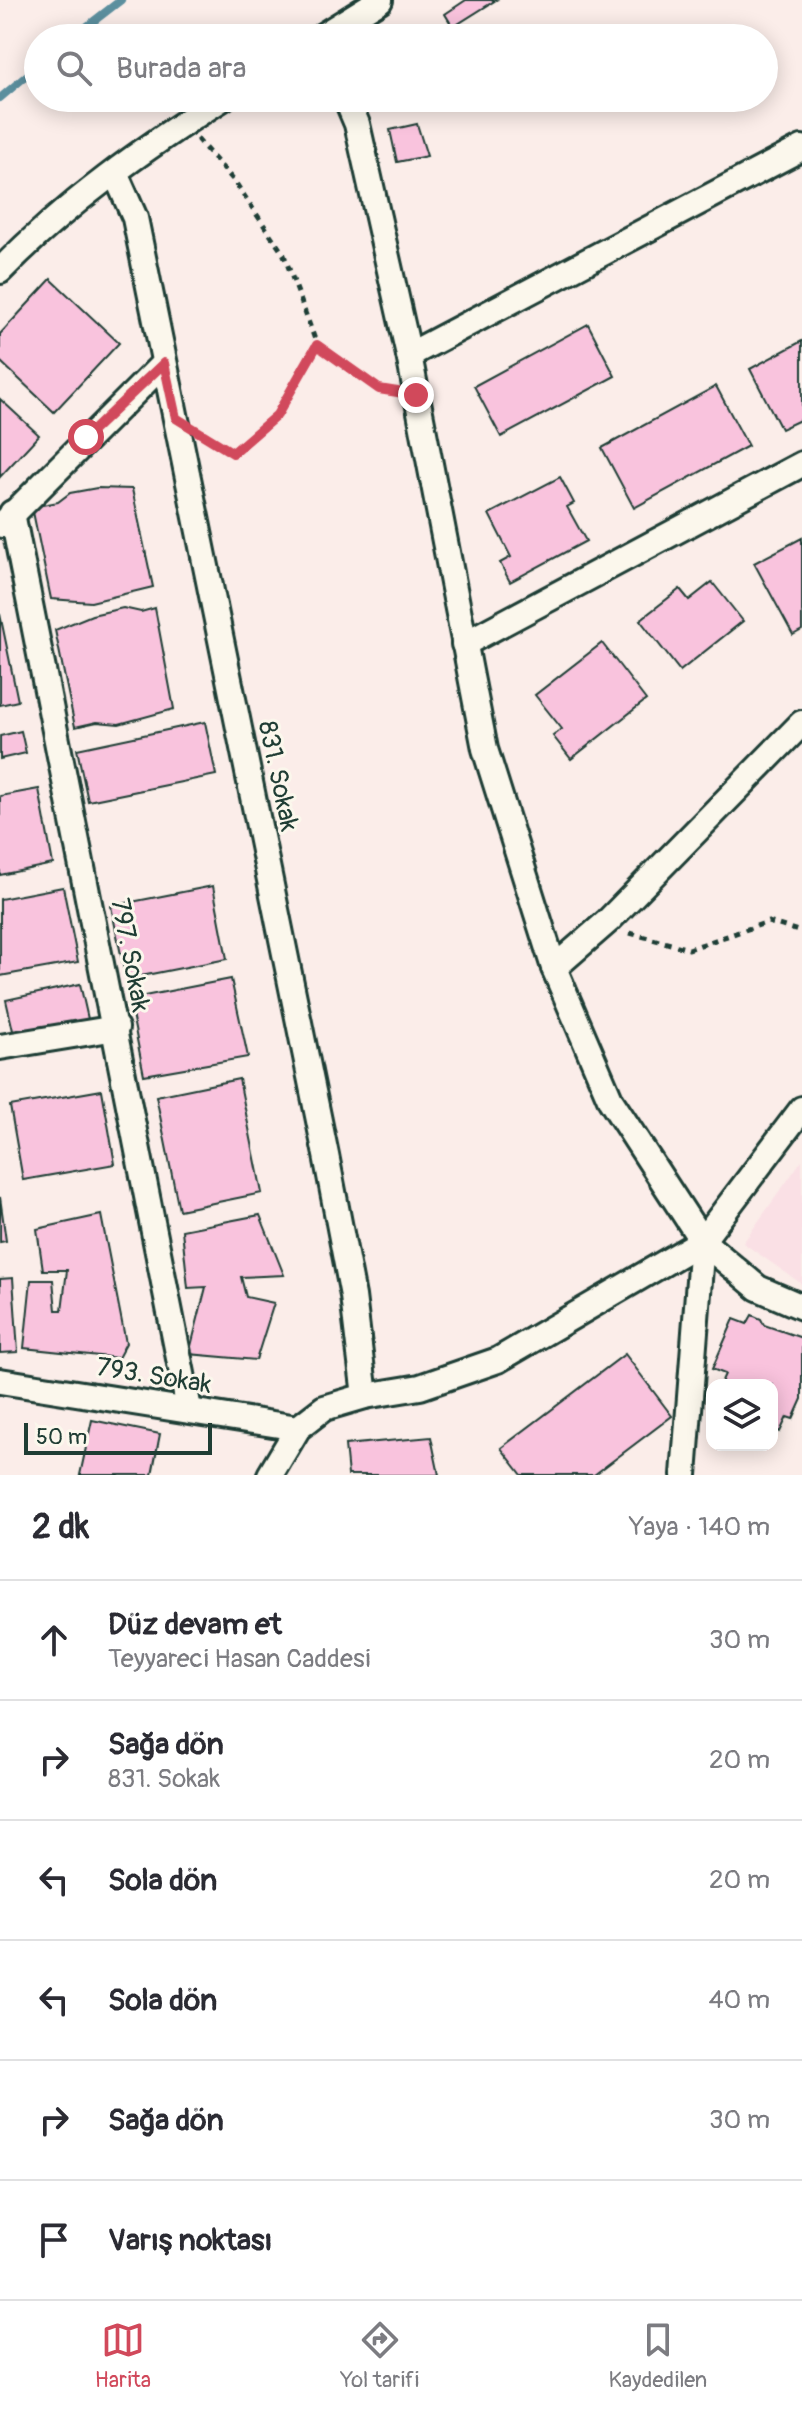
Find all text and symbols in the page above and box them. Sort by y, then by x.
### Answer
search box [24,24,778,112]
icon: search [52,46,96,90]
text: Burada ara [116,50,247,87]
route end [398,377,434,413]
route start [68,419,104,455]
street label: 831. Sokak [251,718,305,834]
street label: 797. Sokak [103,895,157,1015]
street label: 793. Sokak [94,1351,214,1401]
map controls [706,1379,778,1451]
button: layers [706,1379,778,1451]
scale bar [24,1419,212,1455]
text: 50 m [36,1423,87,1451]
text: 2 dk [32,1506,89,1549]
text: Yaya · 140 m [629,1511,770,1543]
text: Düz devam et [108,1606,282,1643]
icon: ahead [32,1618,76,1662]
text: 30 m [709,1624,770,1656]
text: Teyyareci Hasan Caddesi [108,1643,370,1675]
text: Sağa dön [108,1726,224,1763]
icon: right [32,1738,76,1782]
text: 20 m [709,1744,770,1776]
text: 831. Sokak [108,1763,220,1795]
icon: left [32,1858,76,1902]
text: Sola dön [108,1862,217,1899]
text: 20 m [709,1864,770,1896]
icon: left [32,1978,76,2022]
text: Sola dön [108,1982,217,2019]
text: 40 m [708,1984,770,2016]
icon: right [32,2098,76,2142]
text: Sağa dön [108,2102,224,2139]
text: 30 m [709,2104,770,2136]
icon: arrive [32,2218,76,2262]
text: Varış noktası [108,2222,272,2259]
tab: Harita [95,2318,151,2394]
tab: Yol tarifi [340,2318,419,2394]
tab: Kaydedilen [609,2318,707,2394]

